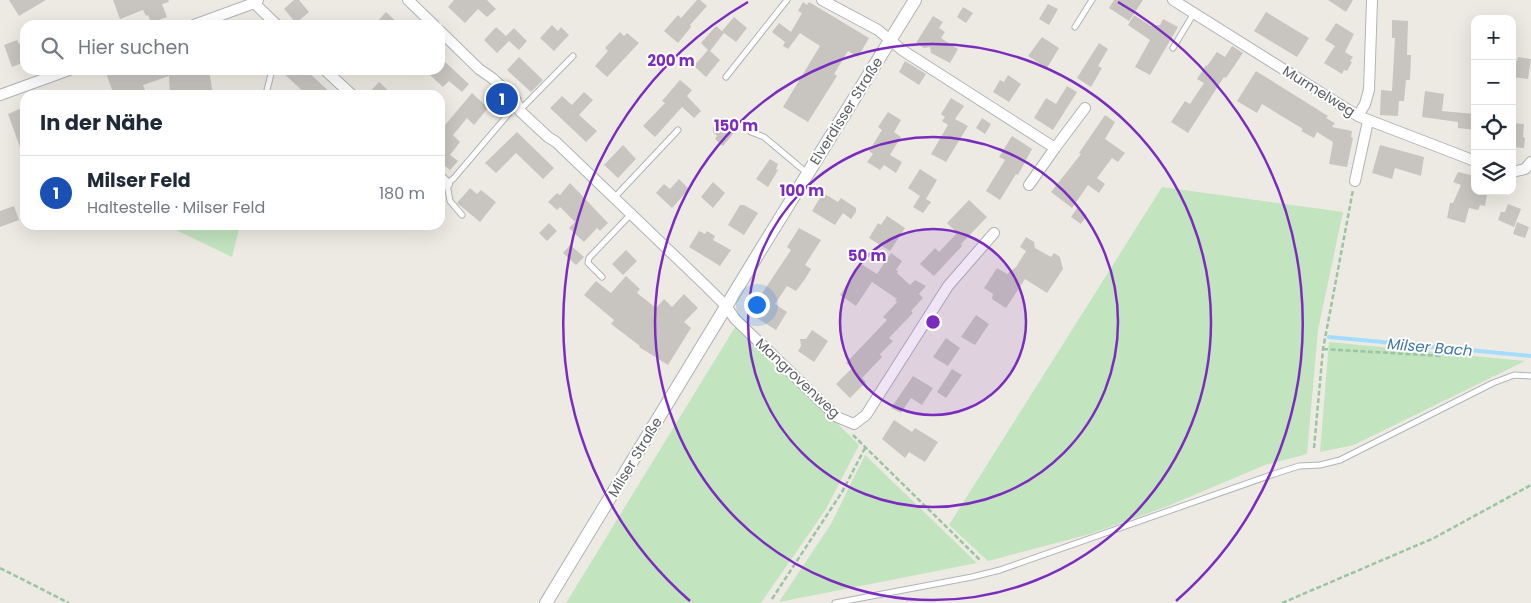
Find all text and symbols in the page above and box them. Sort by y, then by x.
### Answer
map controls [1471,15,1516,195]
button: + [1471,15,1516,60]
search box [20,20,445,75]
icon: search [38,34,66,62]
text: Hier suchen [78,34,189,61]
text: 200 m [647,50,695,71]
street label: Elverdisser Straße [805,53,887,169]
button: − [1471,60,1516,105]
street label: Murmelweg [1279,61,1359,121]
pin: 1 [486,80,518,118]
button: locate [1471,105,1516,150]
text: In der Nähe [40,108,163,137]
text: 150 m [714,115,758,136]
button: layers [1471,150,1516,195]
text: Milser Feld [87,167,191,194]
text: 100 m [780,180,824,201]
text: 1 [53,182,59,205]
text: 180 m [379,182,425,205]
text: Haltestelle · Milser Feld [87,196,265,219]
text: 50 m [848,245,886,266]
your location [744,292,770,318]
centre of rings [924,313,942,331]
street label: Mangrovenweg [751,333,845,423]
water label: Milser Bach [1386,333,1474,361]
street label: Milser Straße [603,413,667,501]

